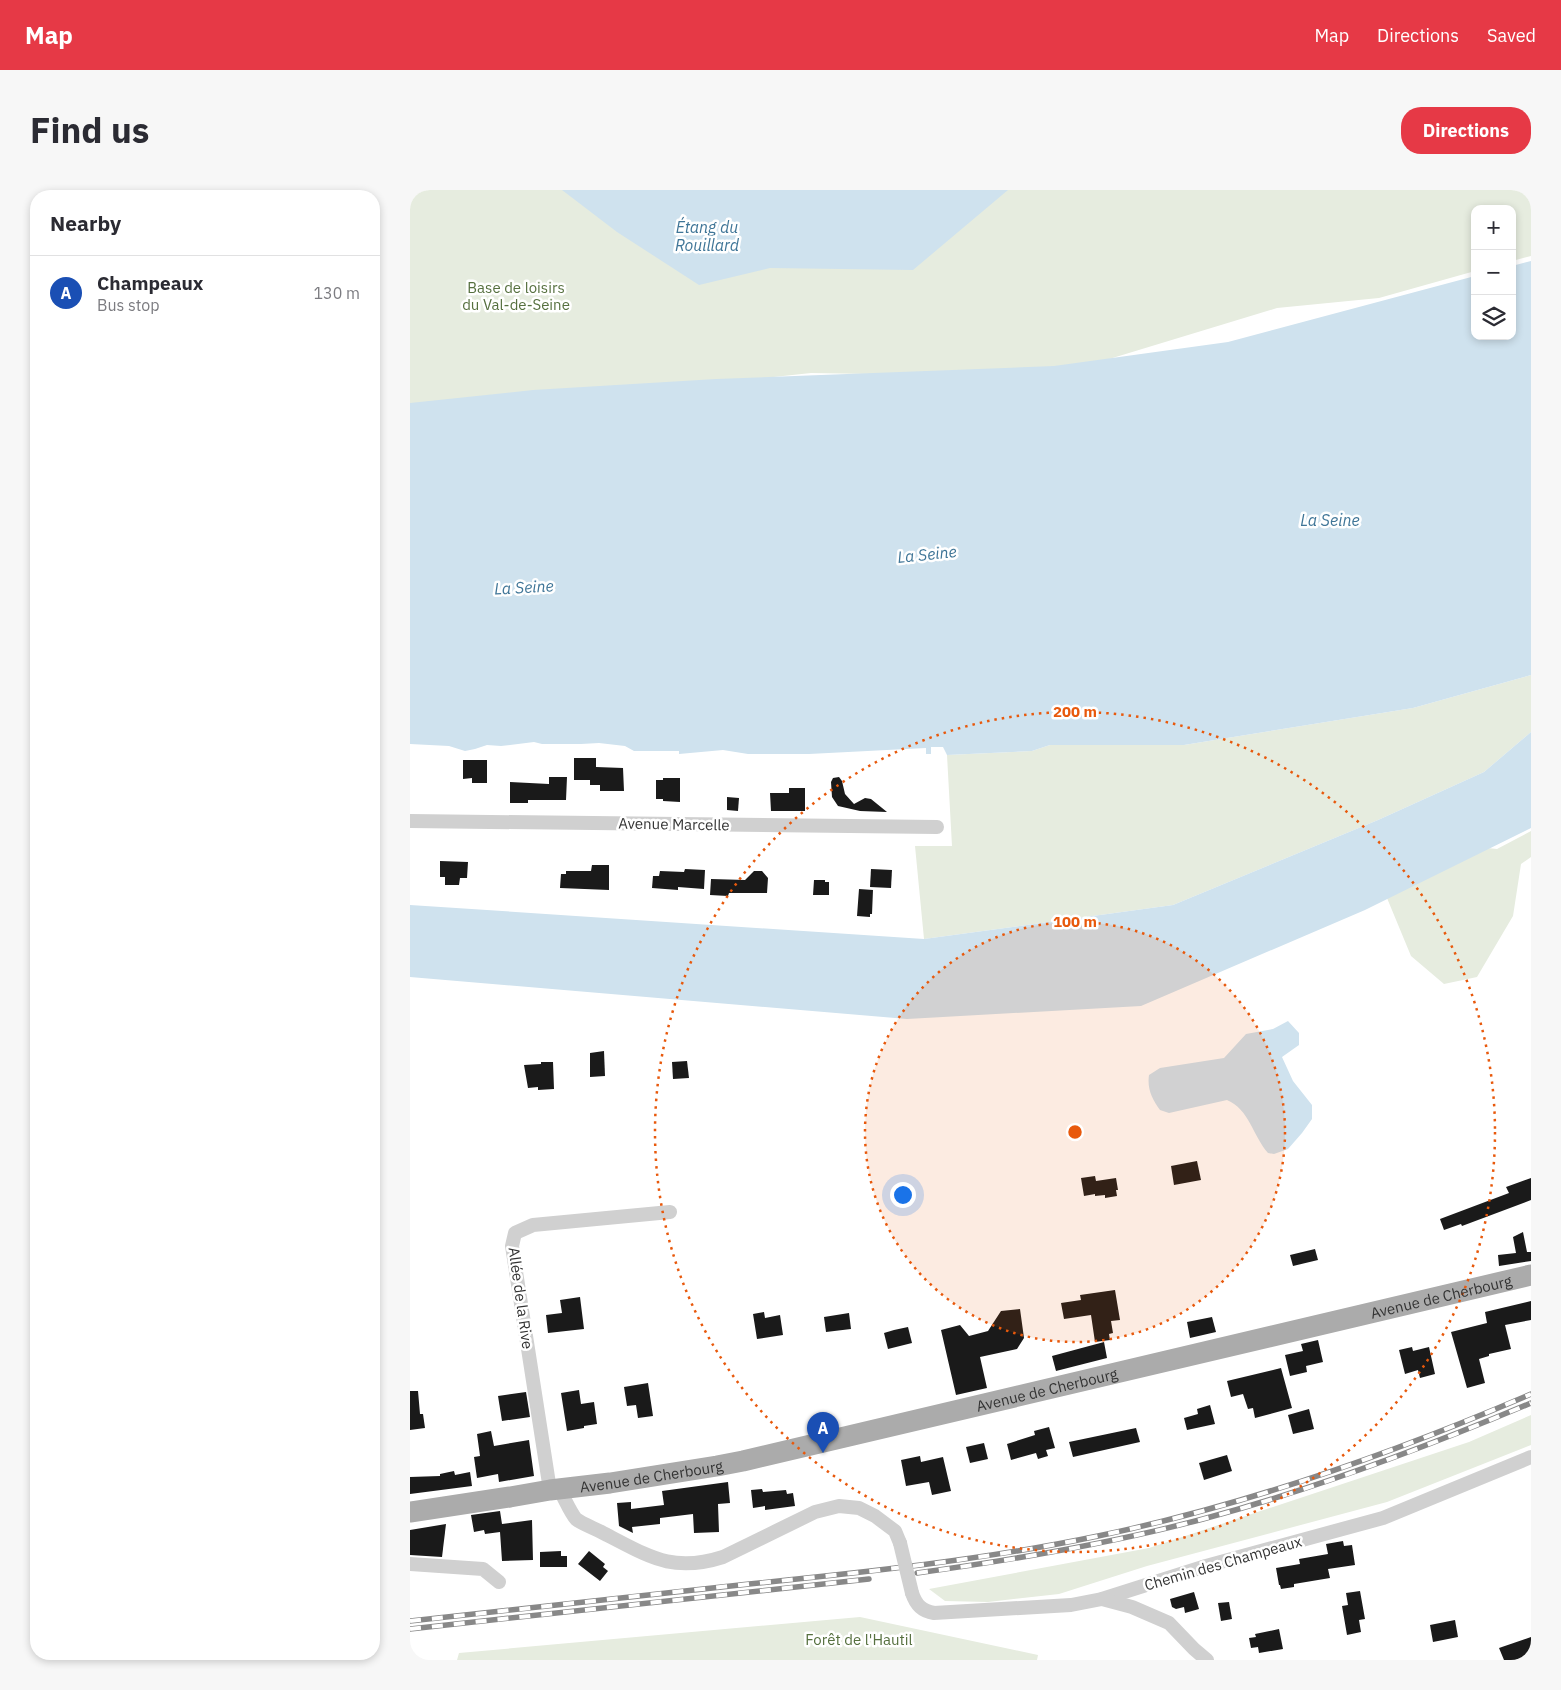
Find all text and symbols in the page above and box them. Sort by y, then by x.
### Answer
text: Map [25,19,73,51]
text: Map [1314,24,1349,47]
text: Directions [1377,24,1459,47]
text: Saved [1487,24,1536,47]
text: Find us [30,107,149,153]
button: Directions [1401,107,1531,154]
map controls [1471,205,1516,340]
button: + [1471,205,1516,250]
text: Nearby [50,209,121,237]
water label: Étang du Rouillard [675,216,740,255]
button: − [1471,250,1516,295]
text: Champeaux [97,271,204,295]
park label: Base de loisirs du Val-de-Seine [462,278,570,314]
text: A [61,283,71,303]
text: 130 m [313,283,360,303]
text: Bus stop [97,295,160,315]
button: layers [1471,295,1516,340]
water label: La Seine [1300,510,1360,530]
water label: La Seine [896,541,958,567]
water label: La Seine [494,575,554,599]
text: 200 m [1053,702,1097,721]
street label: Avenue Marcelle [618,814,730,834]
text: 100 m [1053,912,1097,931]
centre of rings [1066,1123,1084,1141]
your location [890,1182,916,1208]
street label: Allée de la Rive [504,1246,538,1350]
street label: Avenue de Cherbourg [1368,1270,1513,1322]
street label: Avenue de Cherbourg [974,1363,1119,1415]
pin: A [807,1412,839,1453]
street label: Avenue de Cherbourg [579,1456,725,1496]
street label: Chemin des Champeaux [1142,1531,1304,1595]
park label: Forêt de l'Hautil [805,1630,913,1649]

